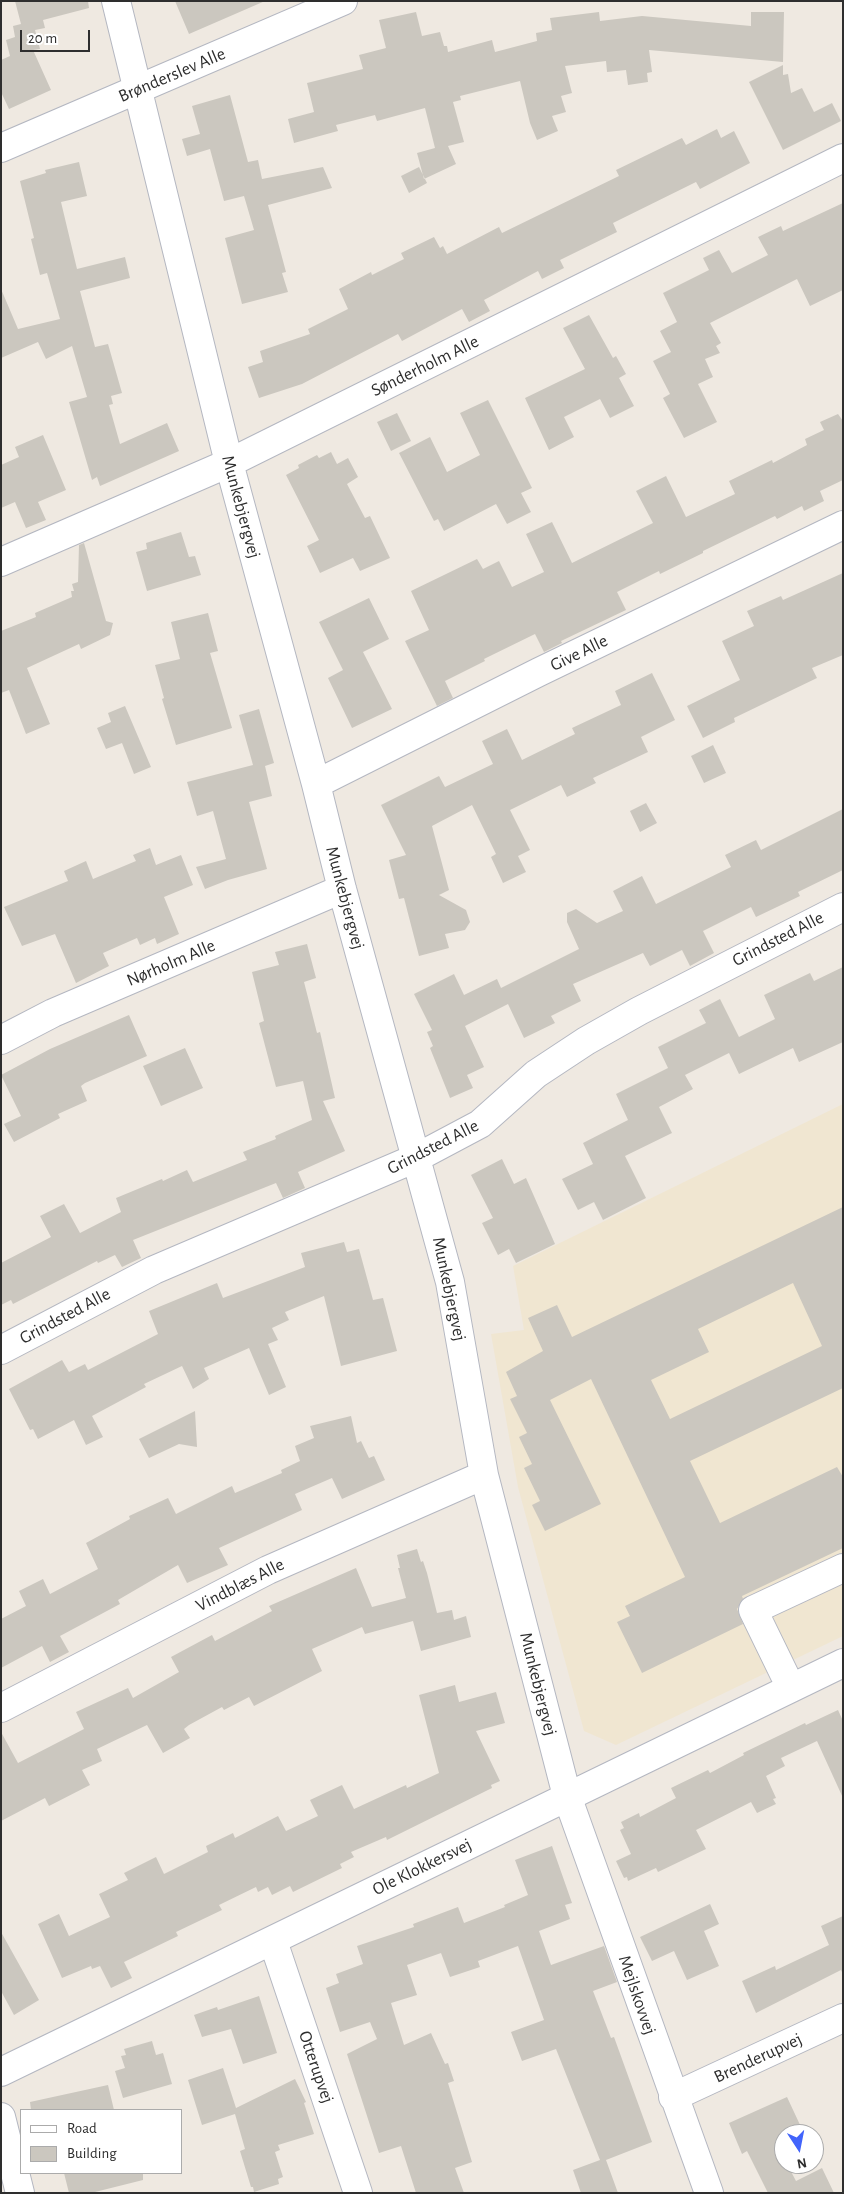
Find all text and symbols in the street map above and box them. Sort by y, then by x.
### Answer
scale bar [22,20,92,52]
text: 20 m [28,31,57,46]
street label: Brønderslev Alle [115,43,229,107]
street label: Sønderholm Alle [368,331,482,401]
street label: Munkebjergvej [217,453,265,561]
street label: Give Alle [547,630,611,676]
street label: Munkebjergvej [321,844,369,952]
street label: Grindsted Alle [729,907,827,971]
street label: Nørholm Alle [124,935,218,991]
street label: Grindsted Alle [384,1115,482,1179]
street label: Munkebjergvej [427,1235,471,1343]
street label: Grindsted Alle [16,1283,114,1349]
street label: Vindblæs Alle [192,1554,288,1616]
street label: Munkebjergvej [515,1630,561,1738]
street label: Ole Klokkersvej [369,1834,475,1900]
street label: Mejlskovvej [613,1952,661,2038]
street label: Otterupvej [294,2028,338,2106]
street label: Brenderupvej [710,2028,806,2088]
legend [20,2109,182,2174]
text: Road [67,2121,97,2136]
north arrow [774,2124,824,2174]
text: Building [67,2146,117,2161]
text: N [796,2155,808,2171]

